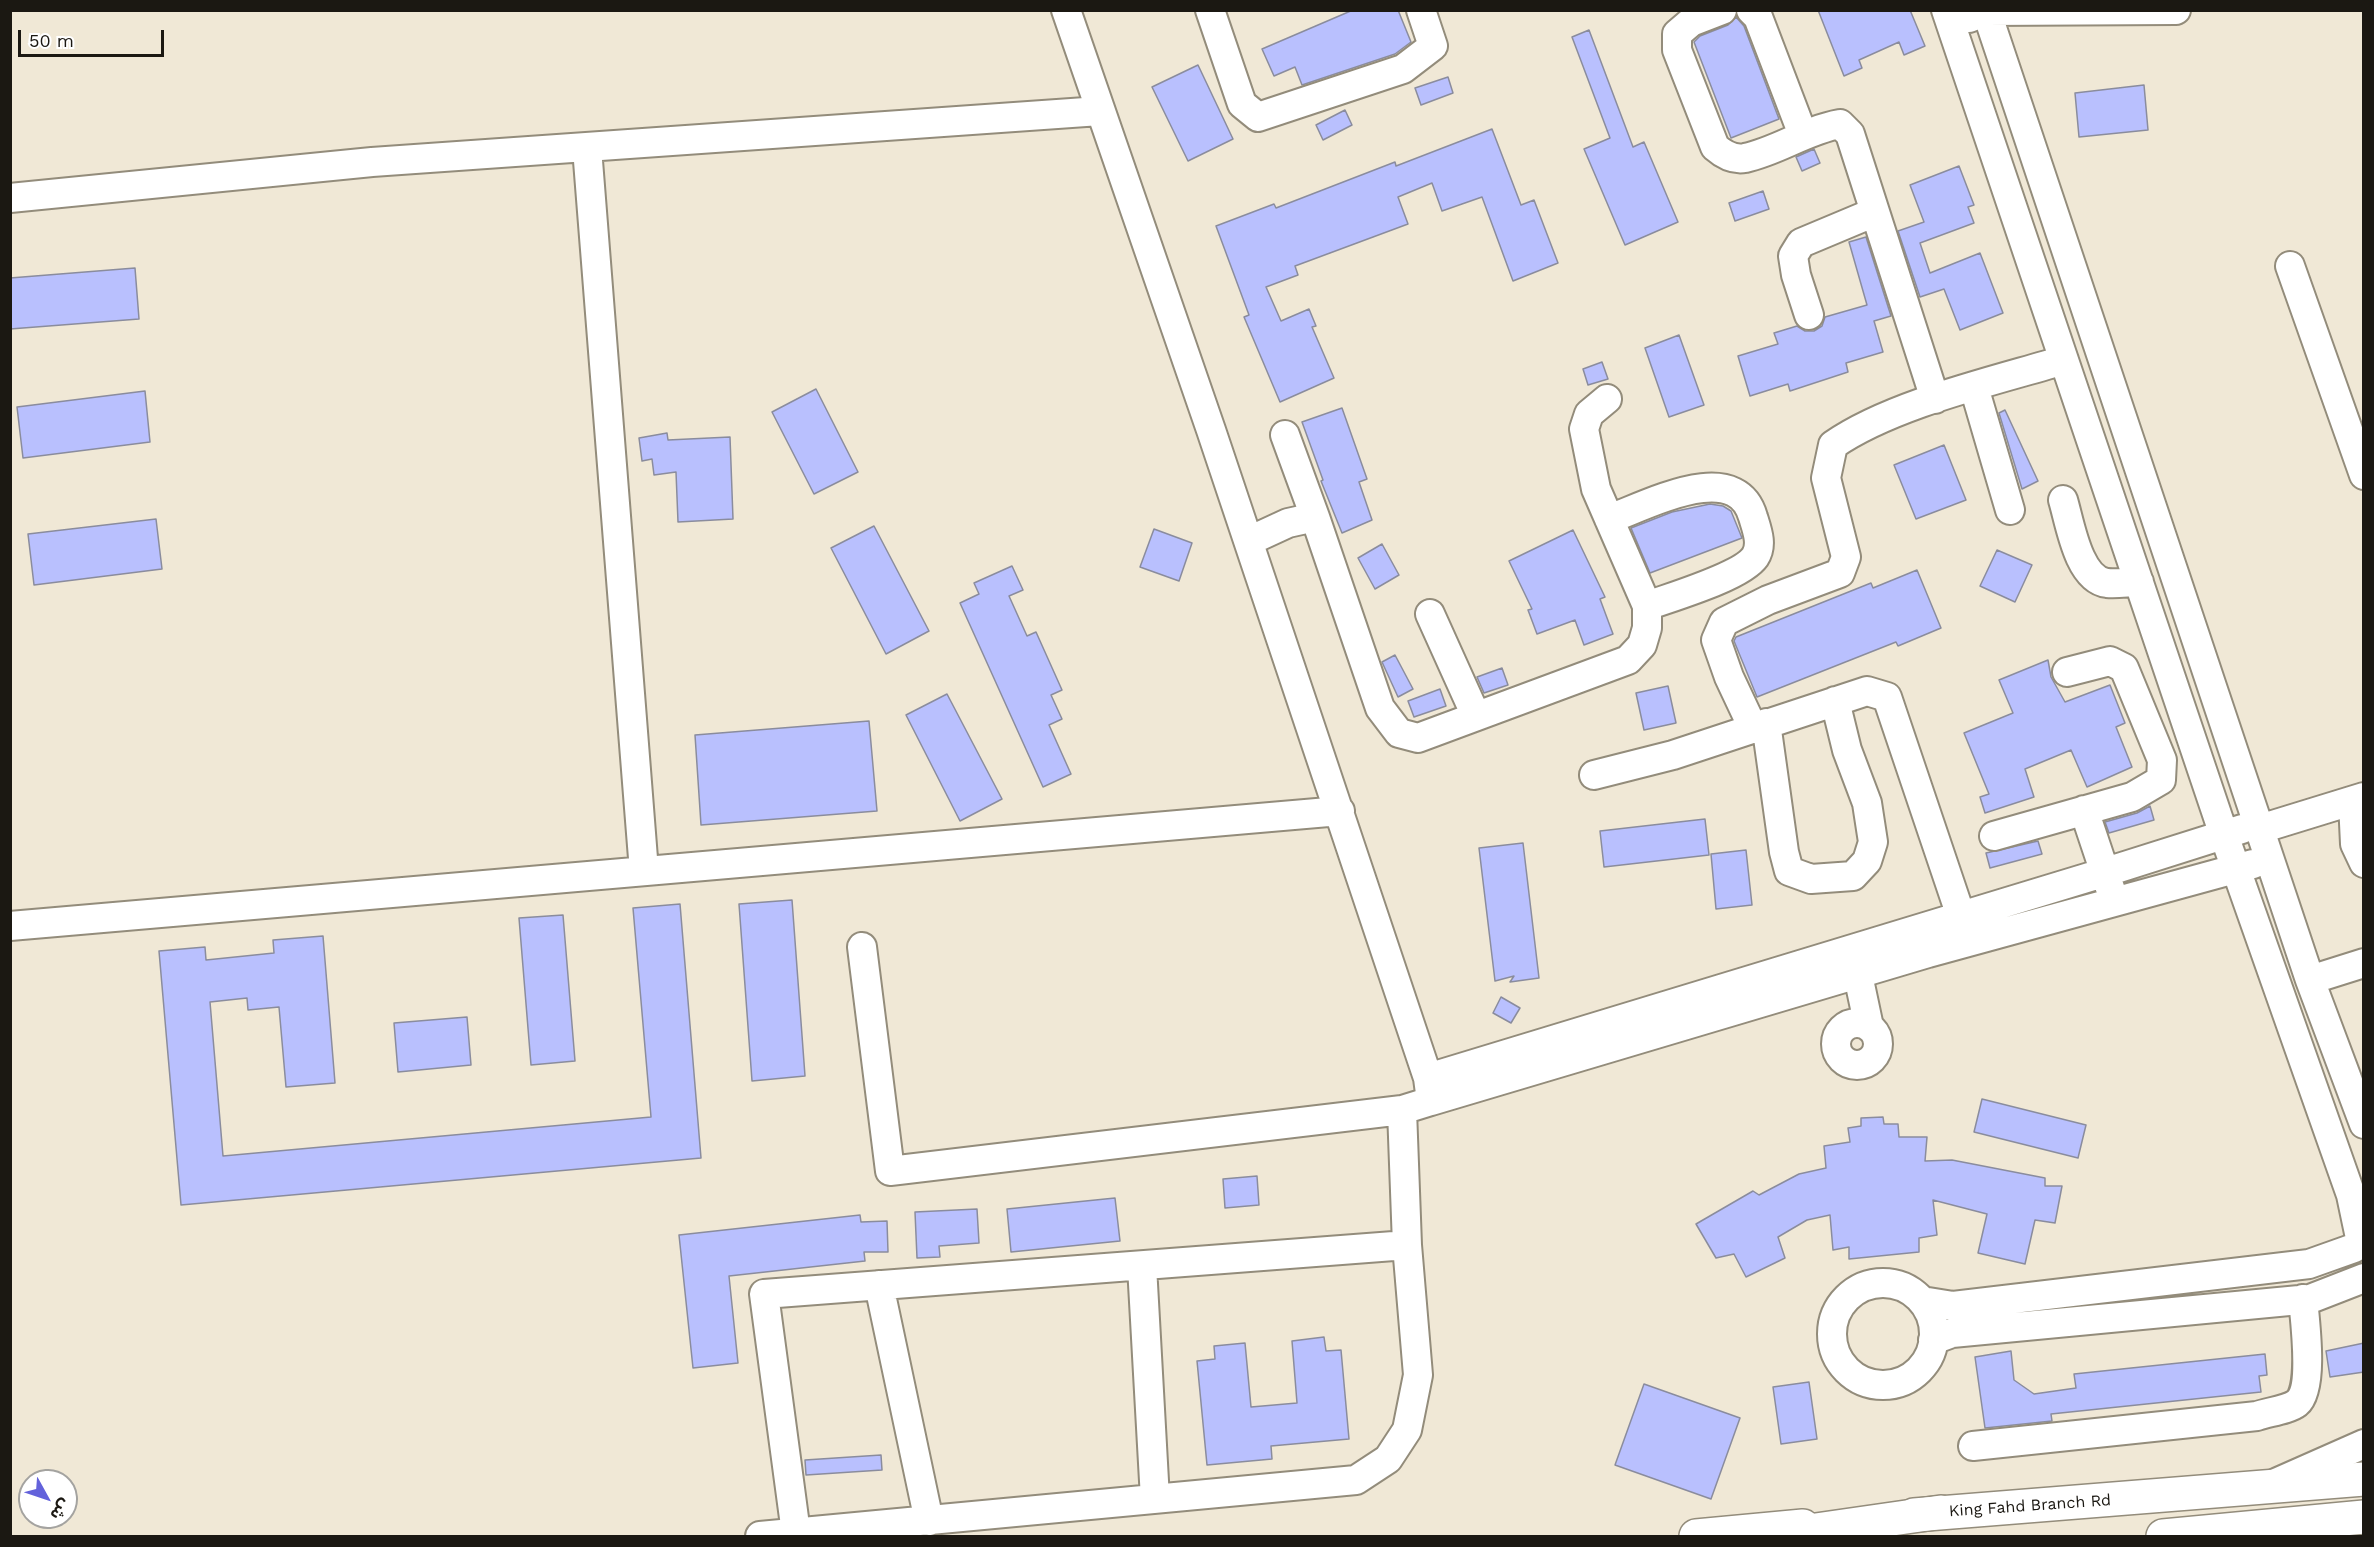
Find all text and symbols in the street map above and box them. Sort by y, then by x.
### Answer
scale bar [21,18,166,56]
text: 50 m [29,30,74,51]
north arrow [18,1469,78,1529]
street label: King Fahd Branch Rd [1948,1491,2112,1521]
text: ش [46,1495,75,1524]

